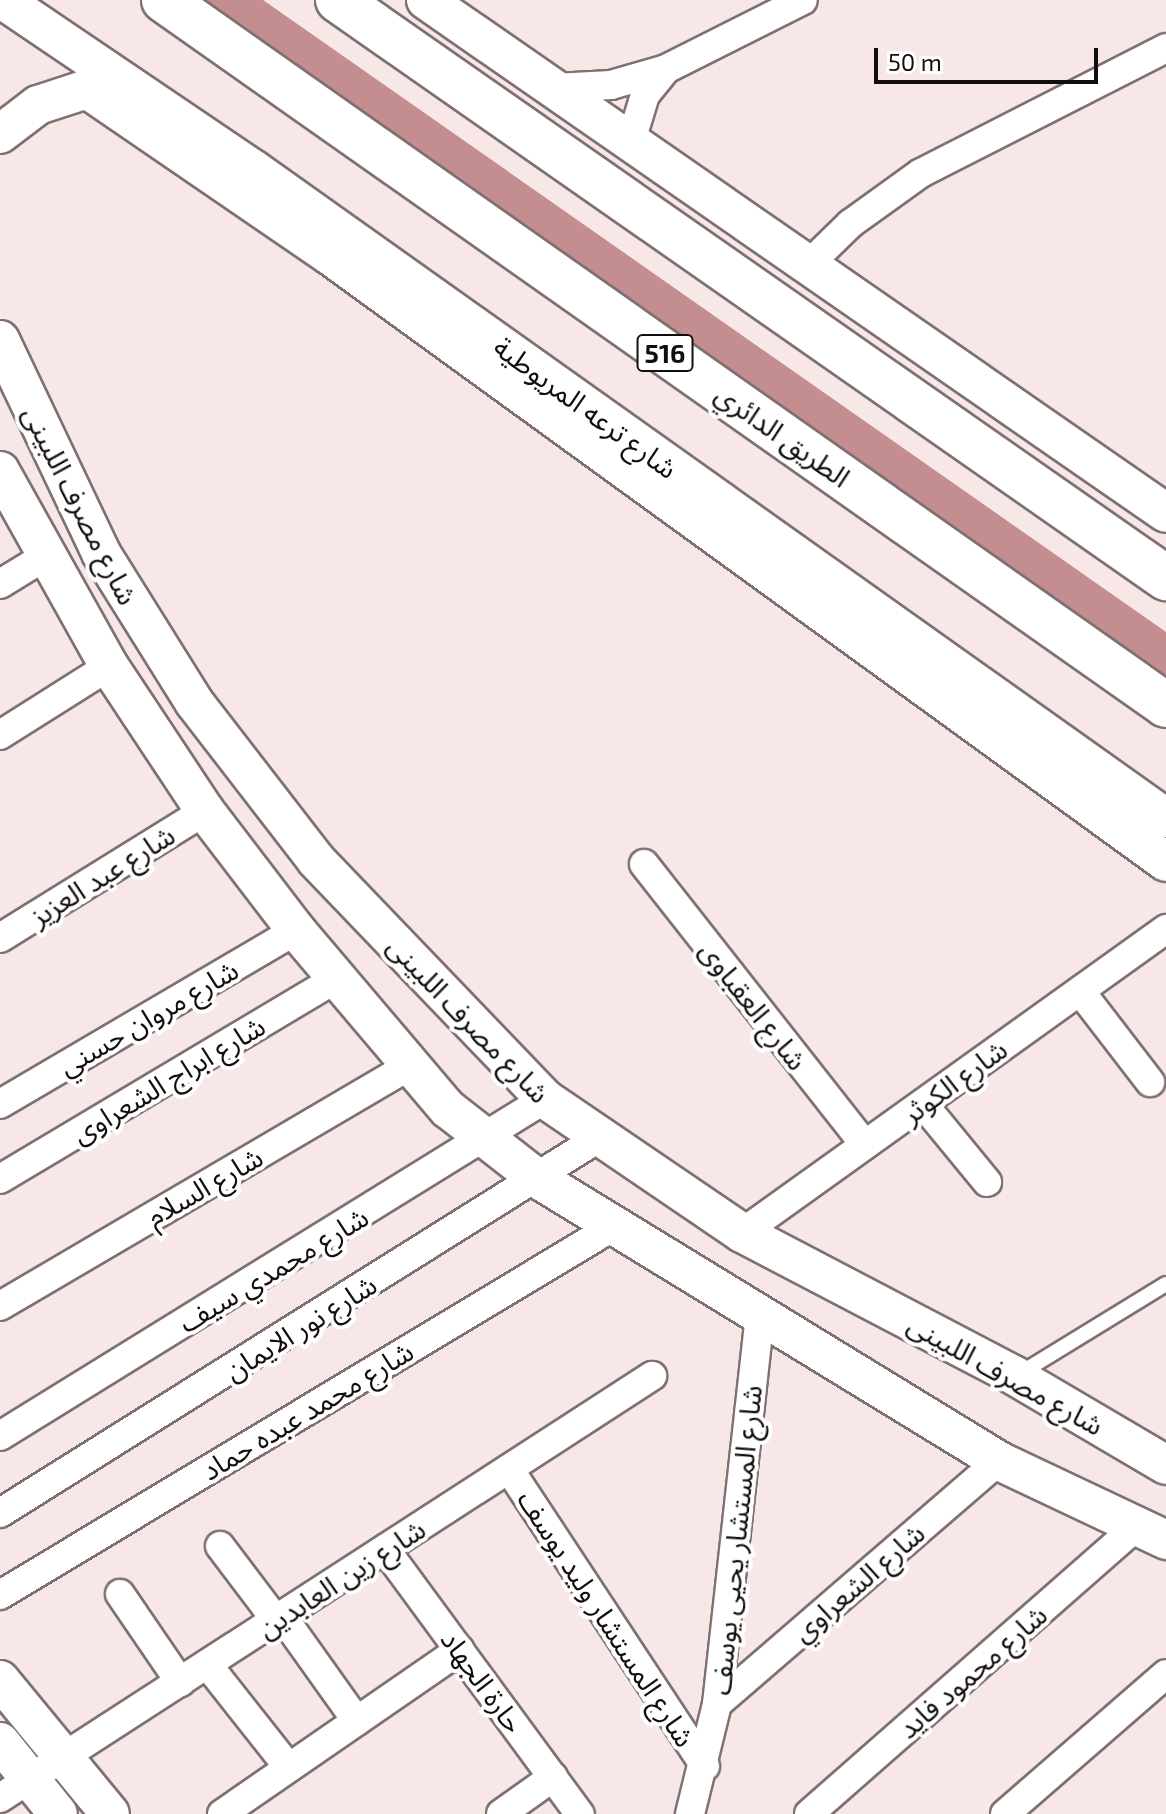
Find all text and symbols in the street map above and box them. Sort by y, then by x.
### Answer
scale bar [878,32,1102,82]
text: 50 m [888,47,942,76]
street label: شارع ترعه المريوطية [488,329,684,485]
road number: 516 [635,331,695,375]
street label: الطريق الدائري [709,376,857,494]
street label: شارع مصرف اللبينى [16,400,146,610]
street label: شارع عبد العزيز [24,817,180,933]
street label: شارع مصرف اللبينى [381,929,557,1109]
street label: شارع العقباوى [693,934,815,1076]
street label: شارع مروان حسني [52,952,244,1082]
street label: شارع ابراج الشعراوى [65,1008,271,1150]
street label: شارع الكوثر [895,1032,1013,1130]
street label: شارع السلام [140,1139,268,1233]
street label: شارع محمدي سيف [172,1199,374,1339]
street label: شارع نور الايمان [218,1267,382,1387]
street label: شارع مصرف اللبينى [902,1306,1110,1442]
street label: شارع محمد عبده حماد [195,1334,419,1486]
street label: شارع المستشار يحيى يوسف [702,1383,768,1697]
street label: شارع المستشار وليد يوسف [511,1483,703,1753]
street label: شارع زين العابدين [251,1511,431,1645]
street label: شارع الشعراوي [785,1516,931,1648]
street label: شارع محمود فايد [891,1597,1053,1745]
street label: حارة الجهاد [434,1623,532,1739]

